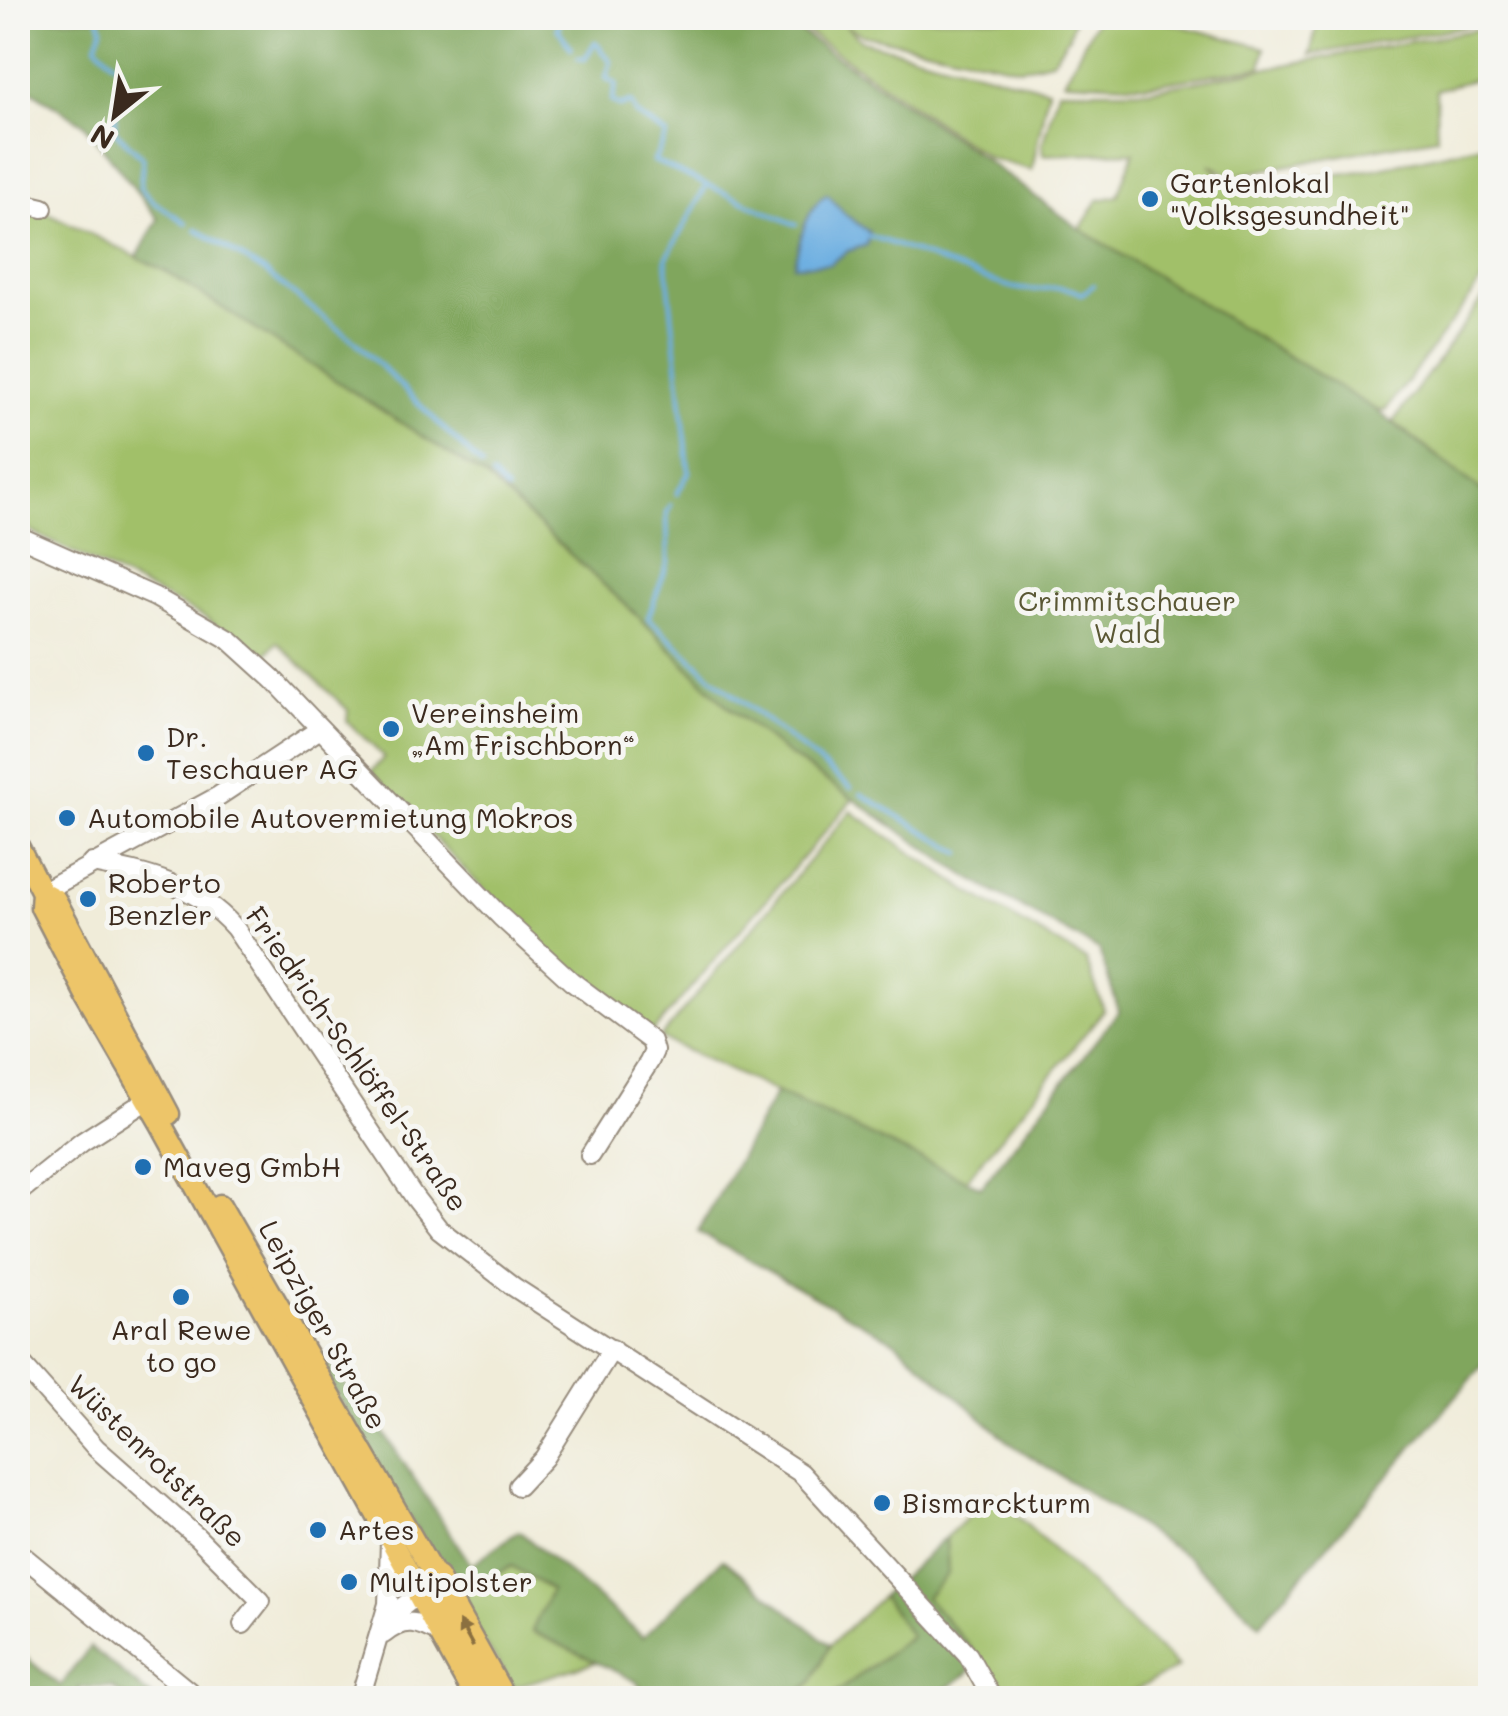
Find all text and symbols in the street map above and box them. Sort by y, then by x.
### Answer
north arrow [65,65,165,165]
text: N [84,117,120,158]
place label: Gartenlokal "Volksgesundheit" [1170,164,1410,232]
marker: Gartenlokal "Volksgesundheit" [1139,188,1161,210]
park label: Crimmitschauer Wald [1018,582,1236,650]
place label: Vereinsheim „Am Frischborn“ [411,694,635,762]
place label: Dr. Teschauer AG [166,718,358,786]
marker: Vereinsheim „Am Frischborn“ [380,718,402,740]
marker: Dr. Teschauer AG [135,742,157,764]
place label: Automobile Autovermietung Mokros [87,799,574,835]
marker: Automobile Autovermietung Mokros [56,807,78,829]
place label: Roberto Benzler [108,864,221,932]
marker: Roberto Benzler [77,888,99,910]
street label: Friedrich-Schlöffel-Straße [239,899,477,1218]
place label: Maveg GmbH [163,1148,341,1184]
marker: Maveg GmbH [132,1156,154,1178]
street label: Leipziger Straße [252,1214,396,1435]
marker: Aral Rewe to go [170,1286,192,1308]
place label: Aral Rewe to go [110,1311,252,1379]
street label: Wüstenrotstraße [61,1366,254,1555]
place label: Bismarckturm [902,1484,1091,1520]
marker: Bismarckturm [871,1492,893,1514]
place label: Artes [338,1511,415,1547]
marker: Artes [307,1519,329,1541]
place label: Multipolster [369,1563,533,1599]
marker: Multipolster [338,1571,360,1593]
one-way arrow [457,1619,474,1648]

